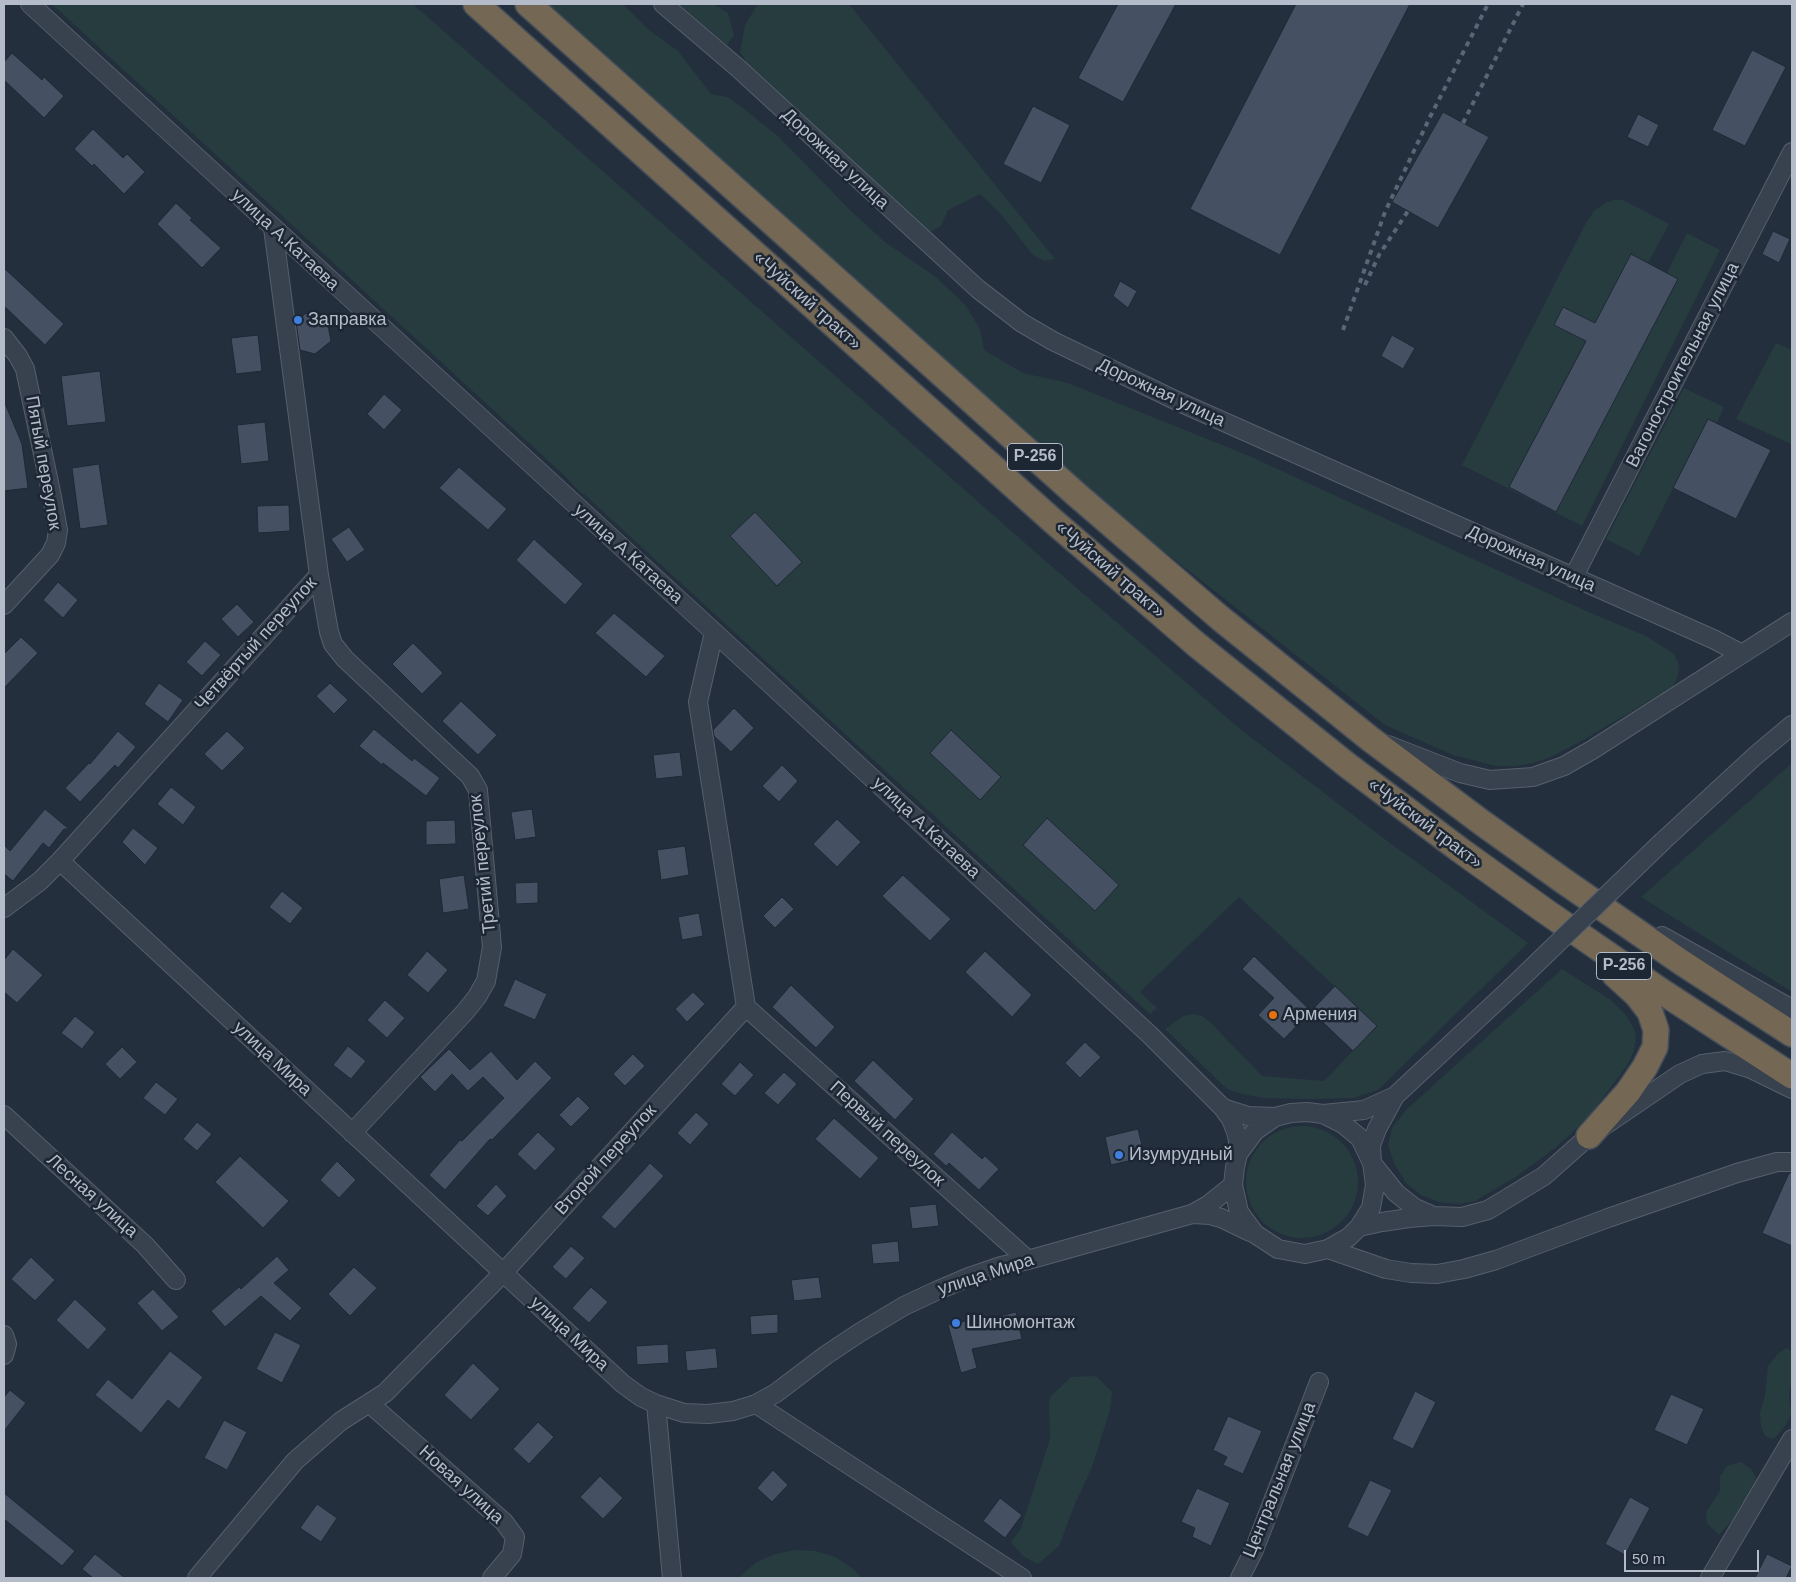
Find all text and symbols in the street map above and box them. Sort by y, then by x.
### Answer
street label: Дорожная улица [777,104,893,214]
street label: улица А.Катаева [227,185,343,295]
street label: «Чуйский тракт» [749,247,865,355]
street label: Вагоностроительная улица [1622,259,1744,471]
place label: Заправка [308,309,386,331]
marker: Заправка [292,314,304,326]
street label: Дорожная улица [1094,354,1228,432]
street label: Пятый переулок [21,394,65,532]
road number: Р-256 [1008,444,1062,471]
street label: улица А.Катаева [569,499,687,609]
street label: «Чуйский тракт» [1051,517,1169,623]
street label: Дорожная улица [1463,521,1599,597]
street label: Четвёртый переулок [190,573,322,715]
street label: улица А.Катаева [868,773,984,883]
street label: «Чуйский тракт» [1364,774,1486,874]
street label: Третий переулок [465,793,501,935]
road number: Р-256 [1596,952,1652,979]
place label: Армения [1283,1004,1357,1026]
marker: Армения [1267,1009,1279,1021]
street label: улица Мира [228,1017,316,1101]
street label: Первый переулок [825,1077,949,1191]
street label: Второй переулок [551,1100,661,1220]
place label: Изумрудный [1129,1144,1233,1166]
street label: Лесная улица [42,1149,142,1243]
marker: Изумрудный [1113,1149,1125,1161]
street label: улица Мира [935,1249,1037,1301]
street label: улица Мира [525,1292,613,1376]
place label: Шиномонтаж [966,1312,1075,1334]
marker: Шиномонтаж [950,1317,962,1329]
street label: Центральная улица [1239,1399,1321,1561]
street label: Новая улица [414,1441,508,1529]
scale bar [1626,1540,1761,1572]
text: 50 m [1632,1550,1665,1567]

